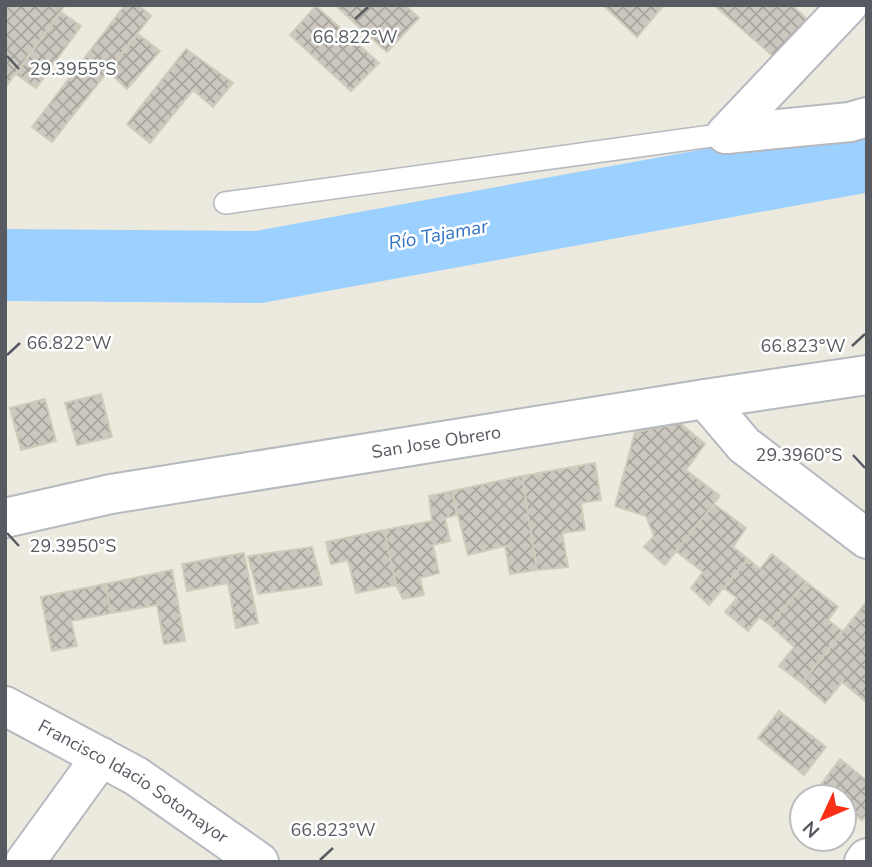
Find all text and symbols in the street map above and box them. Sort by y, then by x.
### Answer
text: 66.822°W [313,25,398,49]
text: 29.3955°S [30,57,116,81]
water label: Río Tajamar [387,213,491,256]
text: 66.822°W [27,331,112,355]
text: 66.823°W [761,334,846,358]
street label: San Jose Obrero [370,420,503,464]
text: 29.3960°S [756,443,842,467]
text: 29.3950°S [30,534,116,558]
street label: Francisco Idacio Sotomayor [34,714,234,849]
north arrow [788,783,858,853]
text: N [797,815,826,843]
text: 66.823°W [291,818,376,842]

